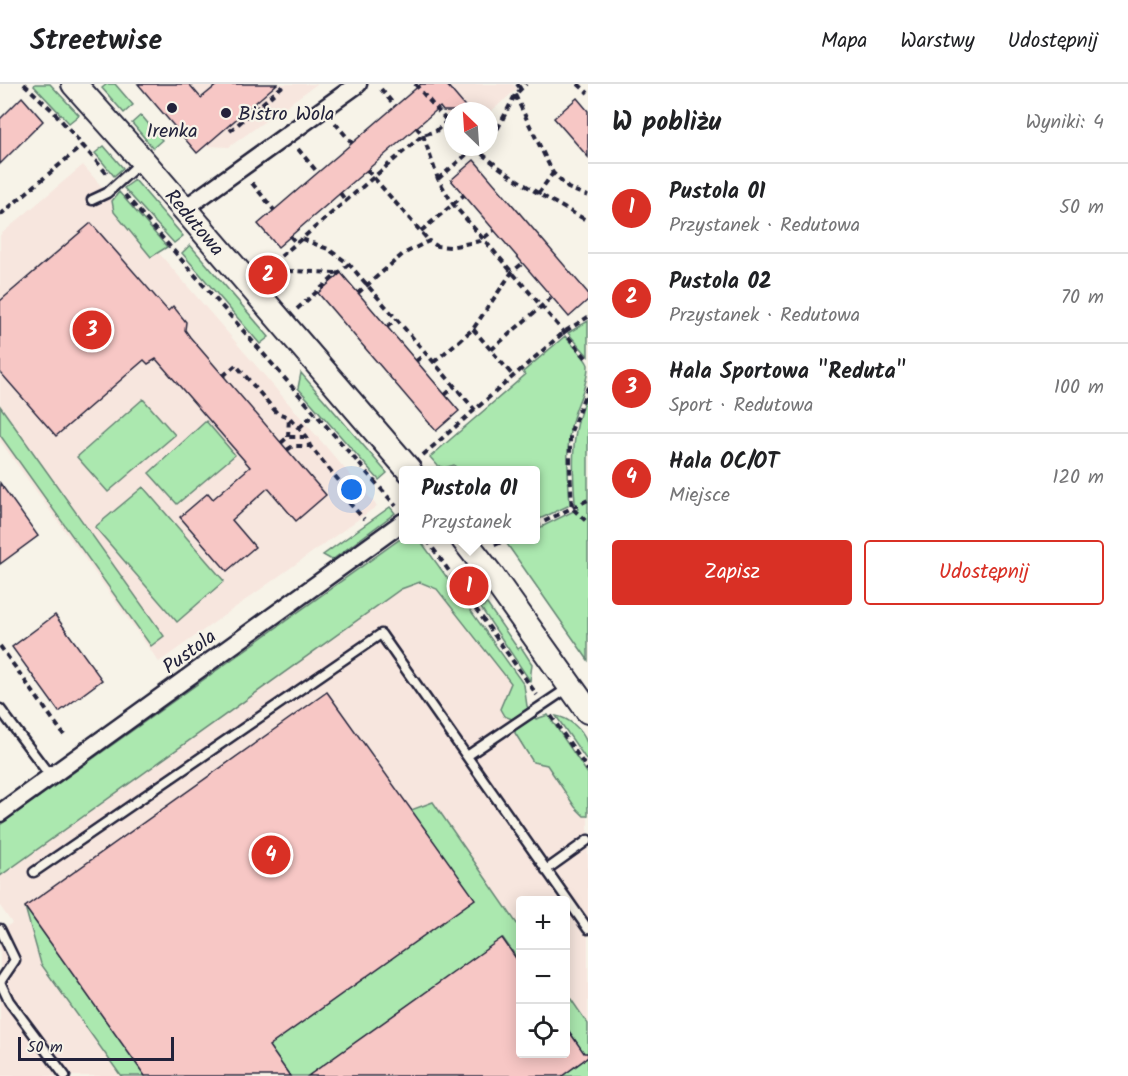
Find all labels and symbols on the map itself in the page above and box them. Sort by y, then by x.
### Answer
place label: Bistro Wola [238,99,334,131]
marker: Irenka [165,101,179,115]
north arrow [444,102,498,156]
marker: Bistro Wola [219,106,233,120]
place label: Irenka [146,116,198,148]
street label: Redutowa [156,182,231,264]
pin: 2 [248,252,288,297]
pin: 3 [72,308,112,352]
your location [337,475,366,504]
pin: 1 [450,564,488,608]
street label: Pustola [156,622,224,683]
pin: 4 [252,832,290,878]
scale bar [18,1034,174,1062]

